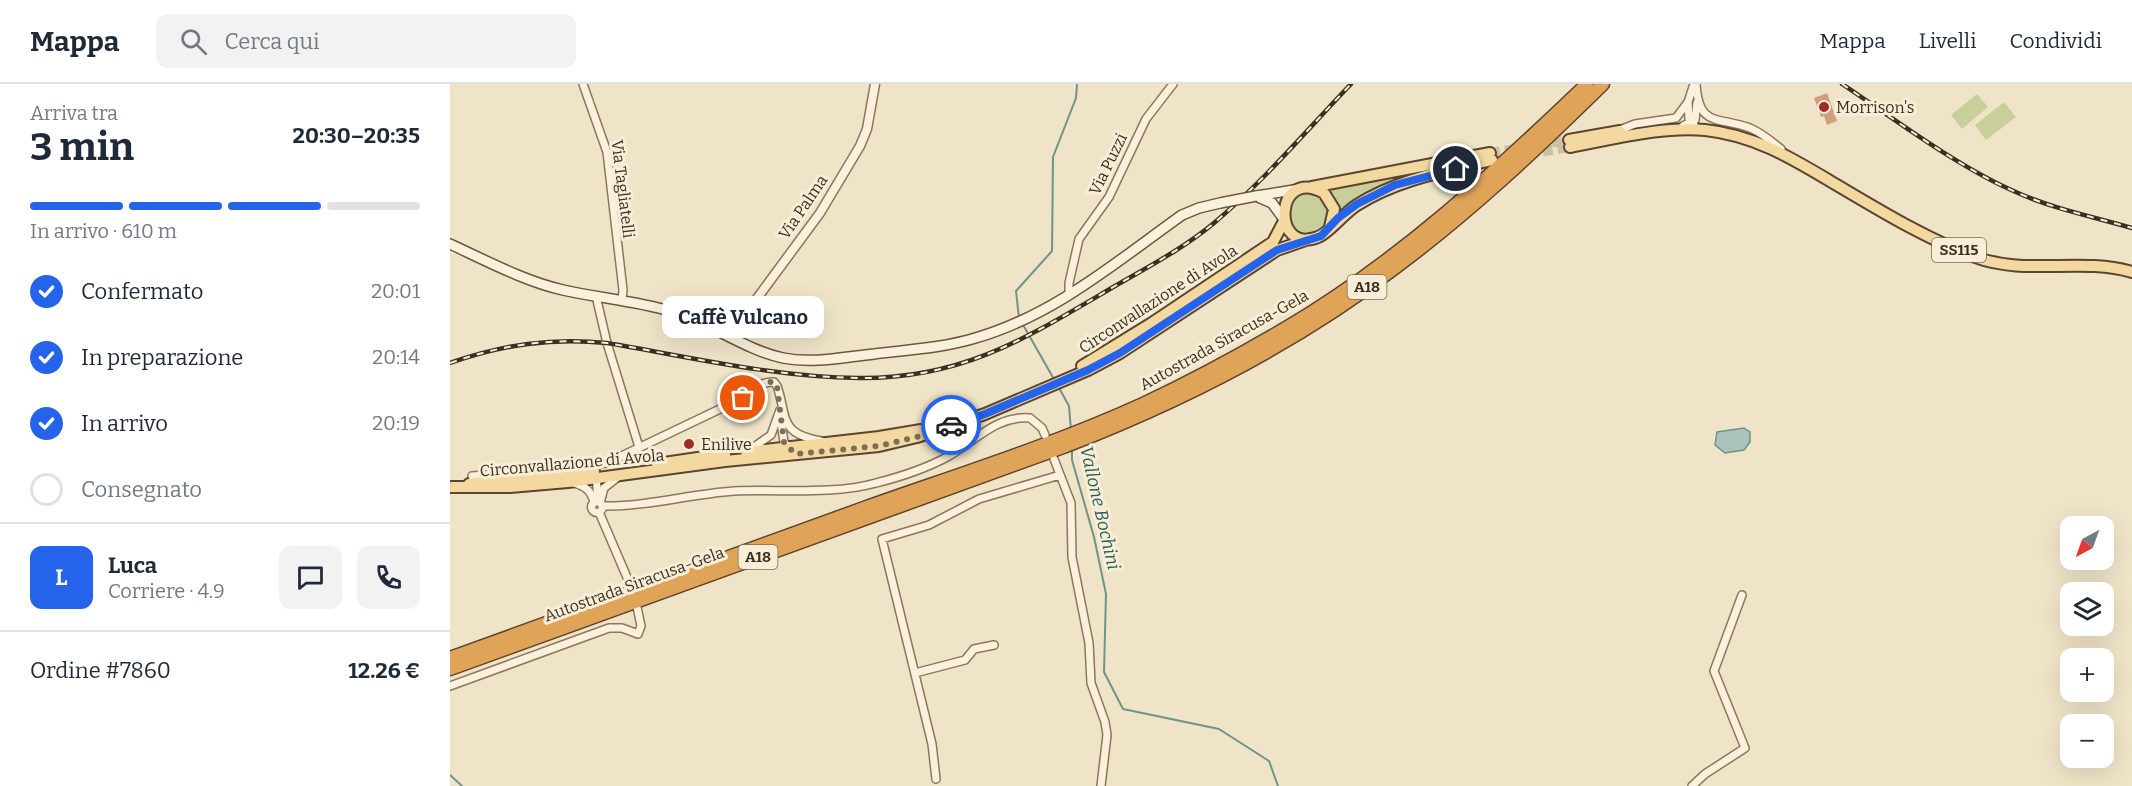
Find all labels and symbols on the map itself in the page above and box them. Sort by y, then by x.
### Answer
place label: Morrison's [1836,98,1914,117]
marker: Morrison's [1817,100,1831,114]
street label: Via Puzzi [1085,130,1131,198]
street label: Via Tagliatelli [608,139,638,240]
pin [1430,143,1481,194]
street label: Via Palma [775,171,832,243]
road number: SS115 [1932,238,1986,262]
street label: Circonvallazione di Avola [1075,241,1241,357]
road number: A18 [1348,275,1386,299]
street label: Autostrada Siracusa-Gela [1136,286,1312,394]
callout: Caffè Vulcano [662,296,824,338]
pin [717,372,768,423]
courier [921,395,981,455]
place label: Enilive [701,435,752,454]
marker: Enilive [682,437,696,451]
water label: Vallone Bochini [1075,444,1125,572]
street label: Circonvallazione di Avola [479,445,665,481]
north arrow [2060,516,2114,570]
street label: Autostrada Siracusa-Gela [541,543,727,625]
road number: A18 [738,545,778,569]

